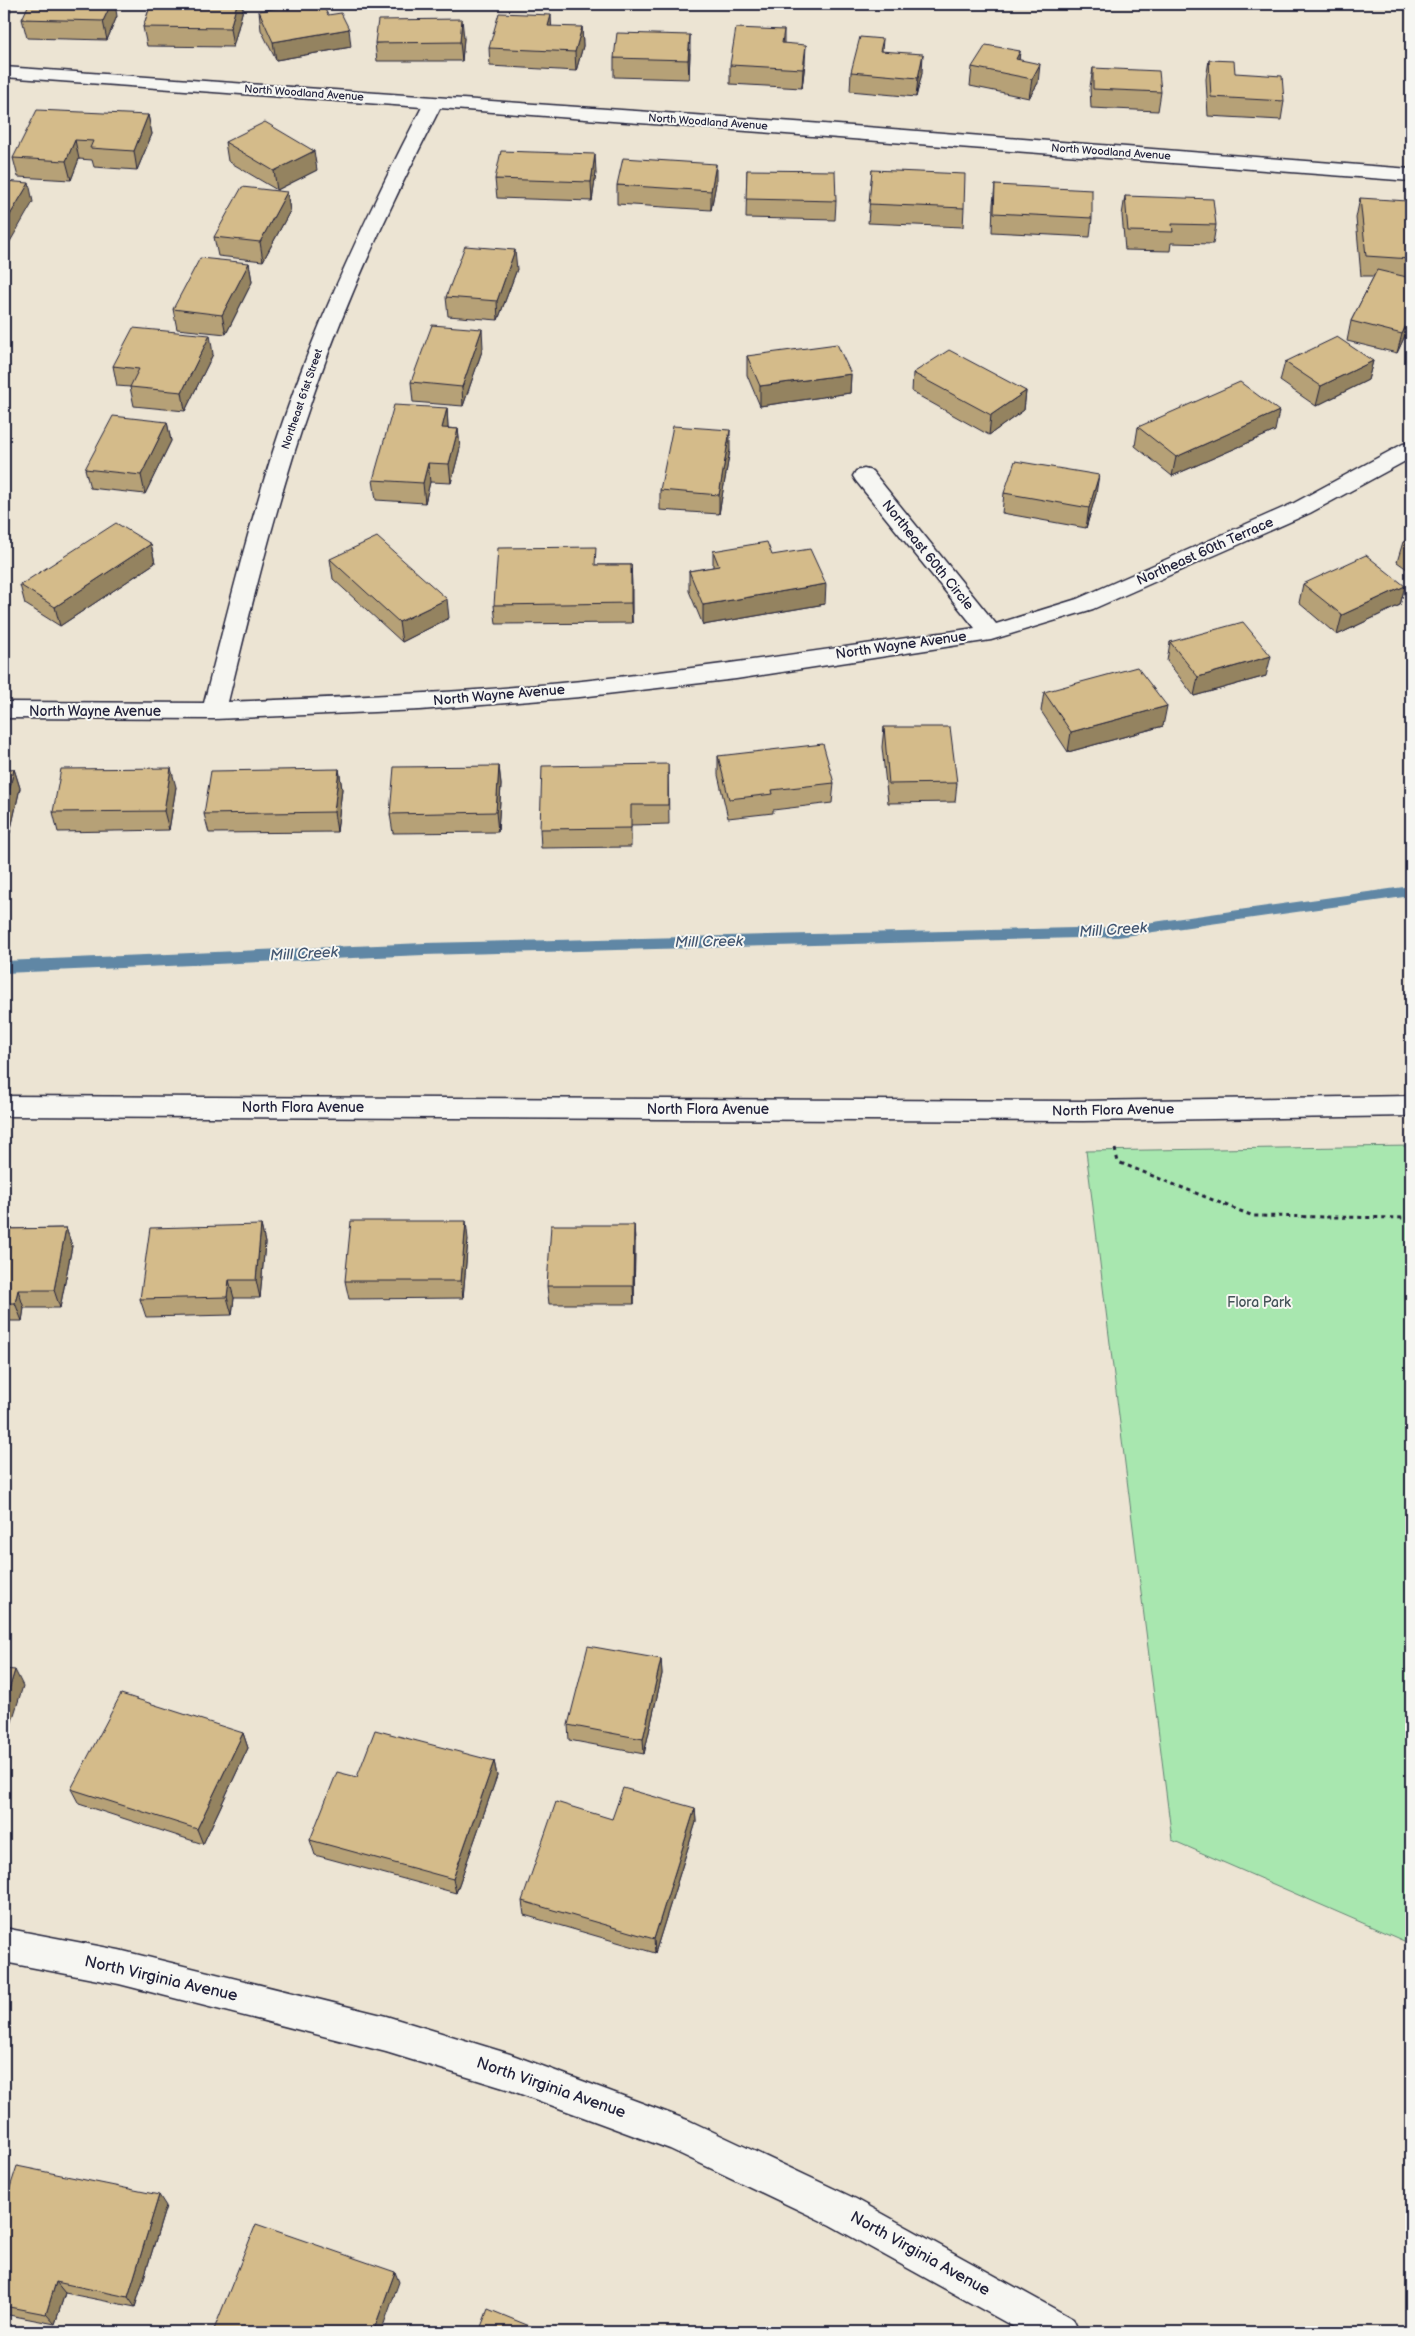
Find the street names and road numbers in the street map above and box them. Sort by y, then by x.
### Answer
street label: North Woodland Avenue [244,82,365,104]
street label: North Woodland Avenue [648,111,769,133]
street label: North Woodland Avenue [1051,141,1172,163]
street label: Northeast 61st Street [279,346,325,451]
street label: Northeast 60th Circle [878,497,978,613]
street label: Northeast 60th Terrace [1134,513,1276,589]
street label: North Wayne Avenue [834,627,968,663]
street label: North Wayne Avenue [432,681,566,709]
street label: North Wayne Avenue [29,703,161,720]
street label: North Flora Avenue [242,1099,364,1116]
street label: North Flora Avenue [1052,1100,1174,1120]
street label: North Flora Avenue [647,1101,769,1118]
street label: North Virginia Avenue [83,1952,240,2006]
street label: North Virginia Avenue [474,2054,629,2123]
street label: North Virginia Avenue [847,2208,994,2301]

